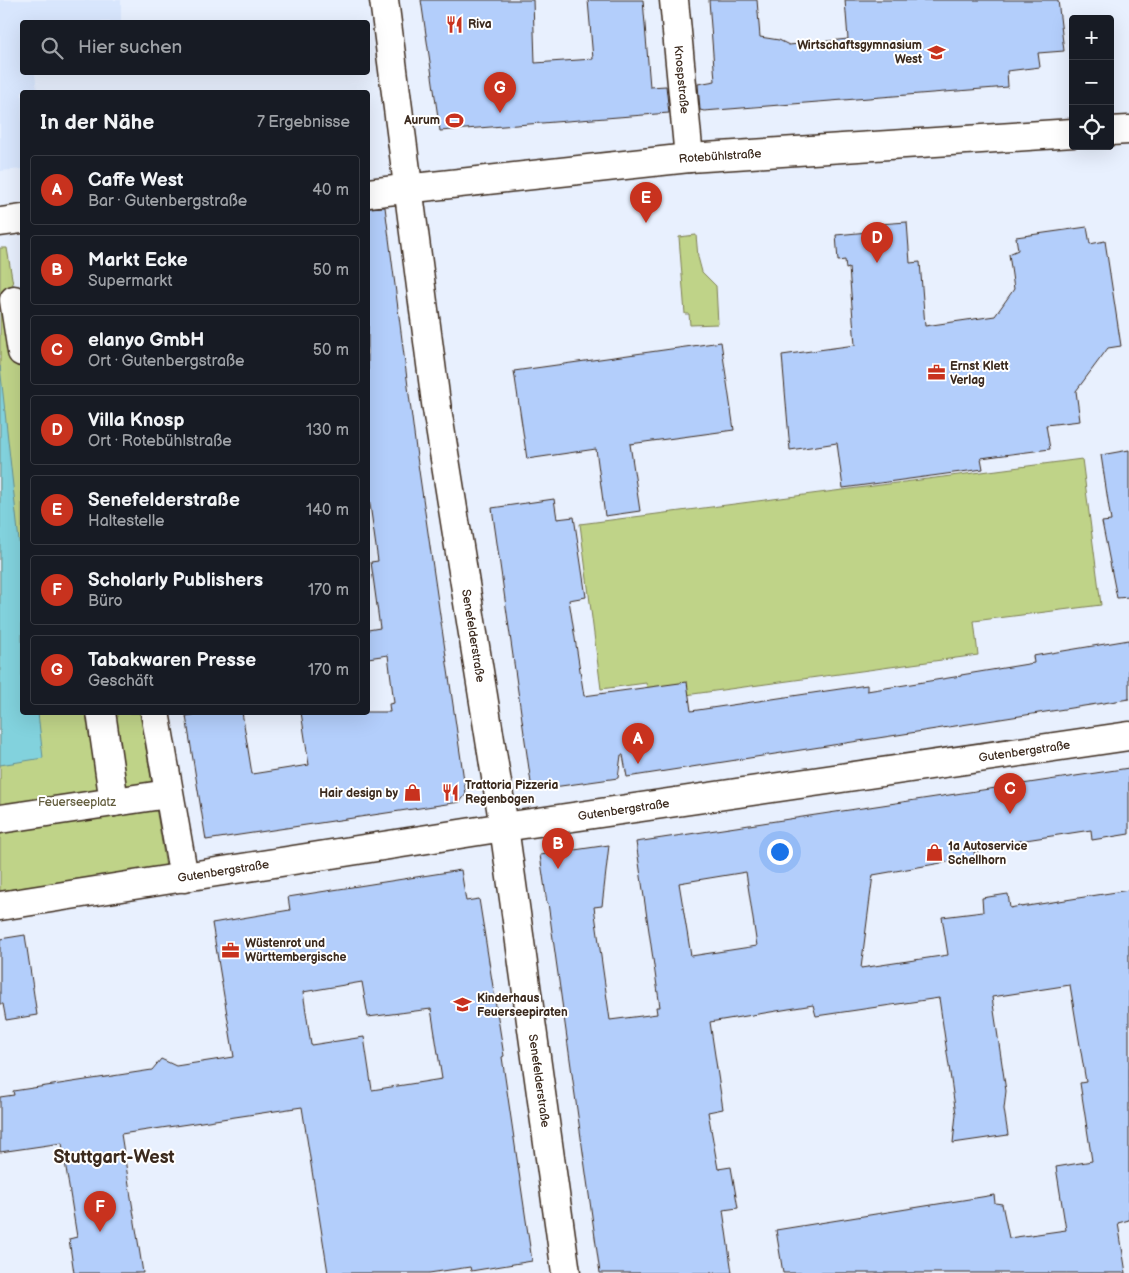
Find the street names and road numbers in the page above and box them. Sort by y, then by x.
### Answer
street label: Knospstraße [670,45,692,115]
street label: Rotebühlstraße [678,146,762,167]
street label: Senefelderstraße [458,588,488,683]
street label: Gutenbergstraße [978,738,1071,766]
street label: Gutenbergstraße [577,796,670,824]
street label: Gutenbergstraße [177,857,270,886]
street label: Senefelderstraße [525,1033,553,1128]

